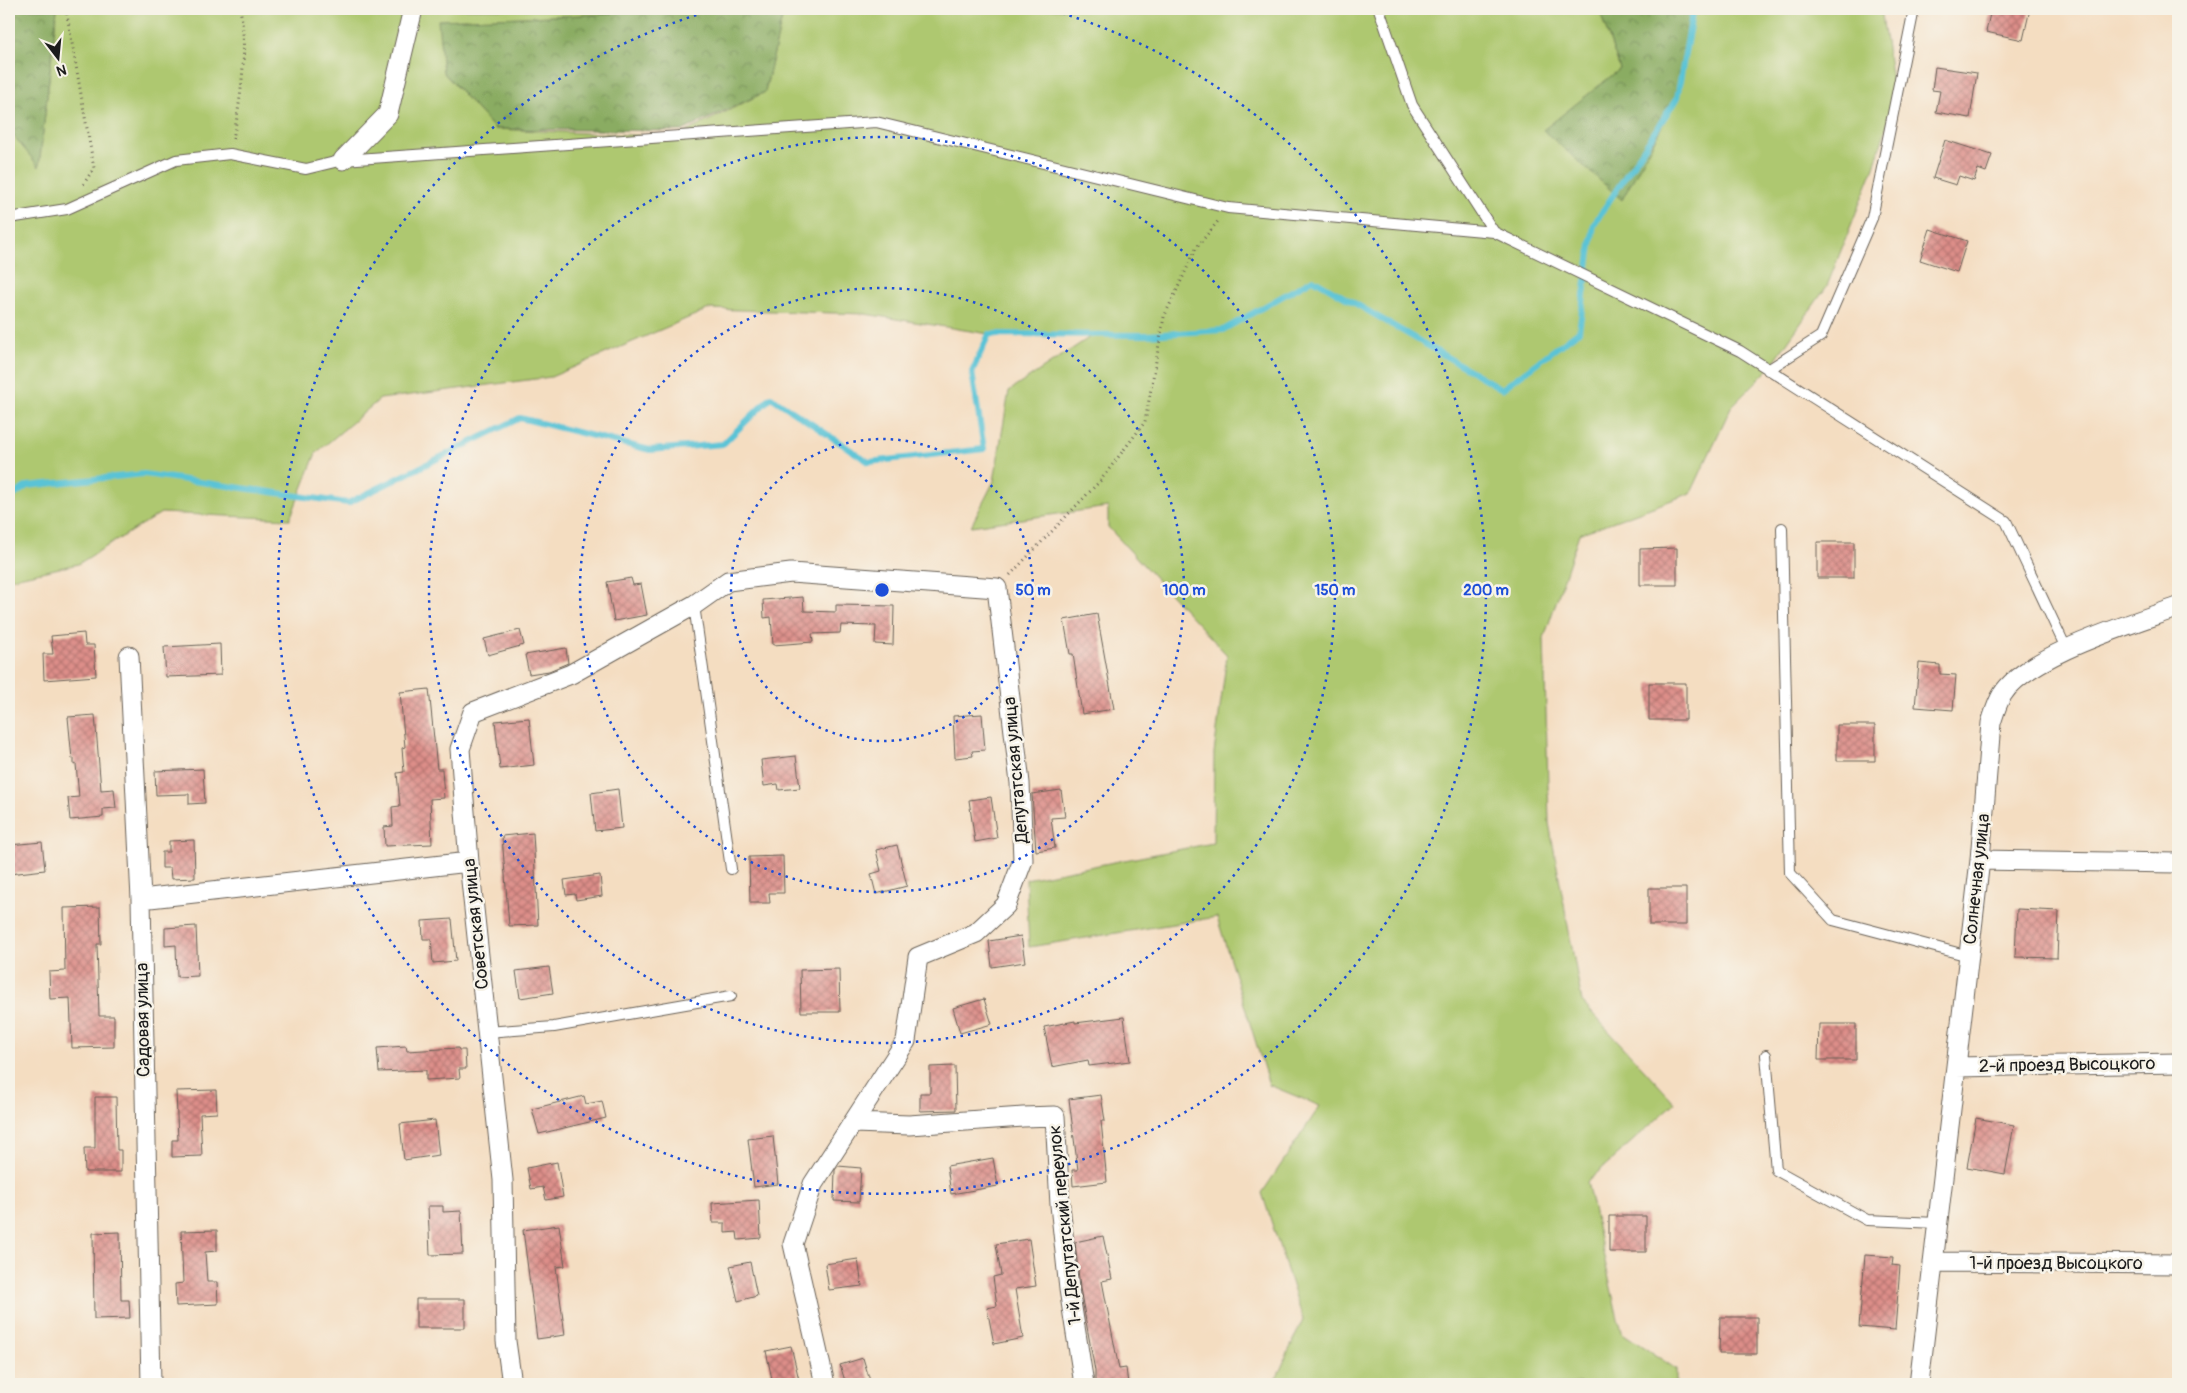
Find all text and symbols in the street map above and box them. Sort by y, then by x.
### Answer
north arrow [32,32,82,82]
text: N [55,61,68,79]
centre of rings [873,581,891,599]
text: 50 m [1016,581,1050,600]
text: 100 m [1163,581,1205,600]
text: 150 m [1315,581,1355,600]
text: 200 m [1463,581,1509,600]
street label: Депутатская улица [998,696,1034,845]
street label: Солнечная улица [1959,812,1995,946]
street label: Советская улица [458,857,494,991]
street label: Садовая улица [131,963,155,1077]
street label: 2-й проезд Высоцкого [1979,1052,2156,1078]
street label: 1-й Депутатский переулок [1043,1124,1087,1326]
street label: 1-й проезд Высоцкого [1969,1252,2143,1275]

